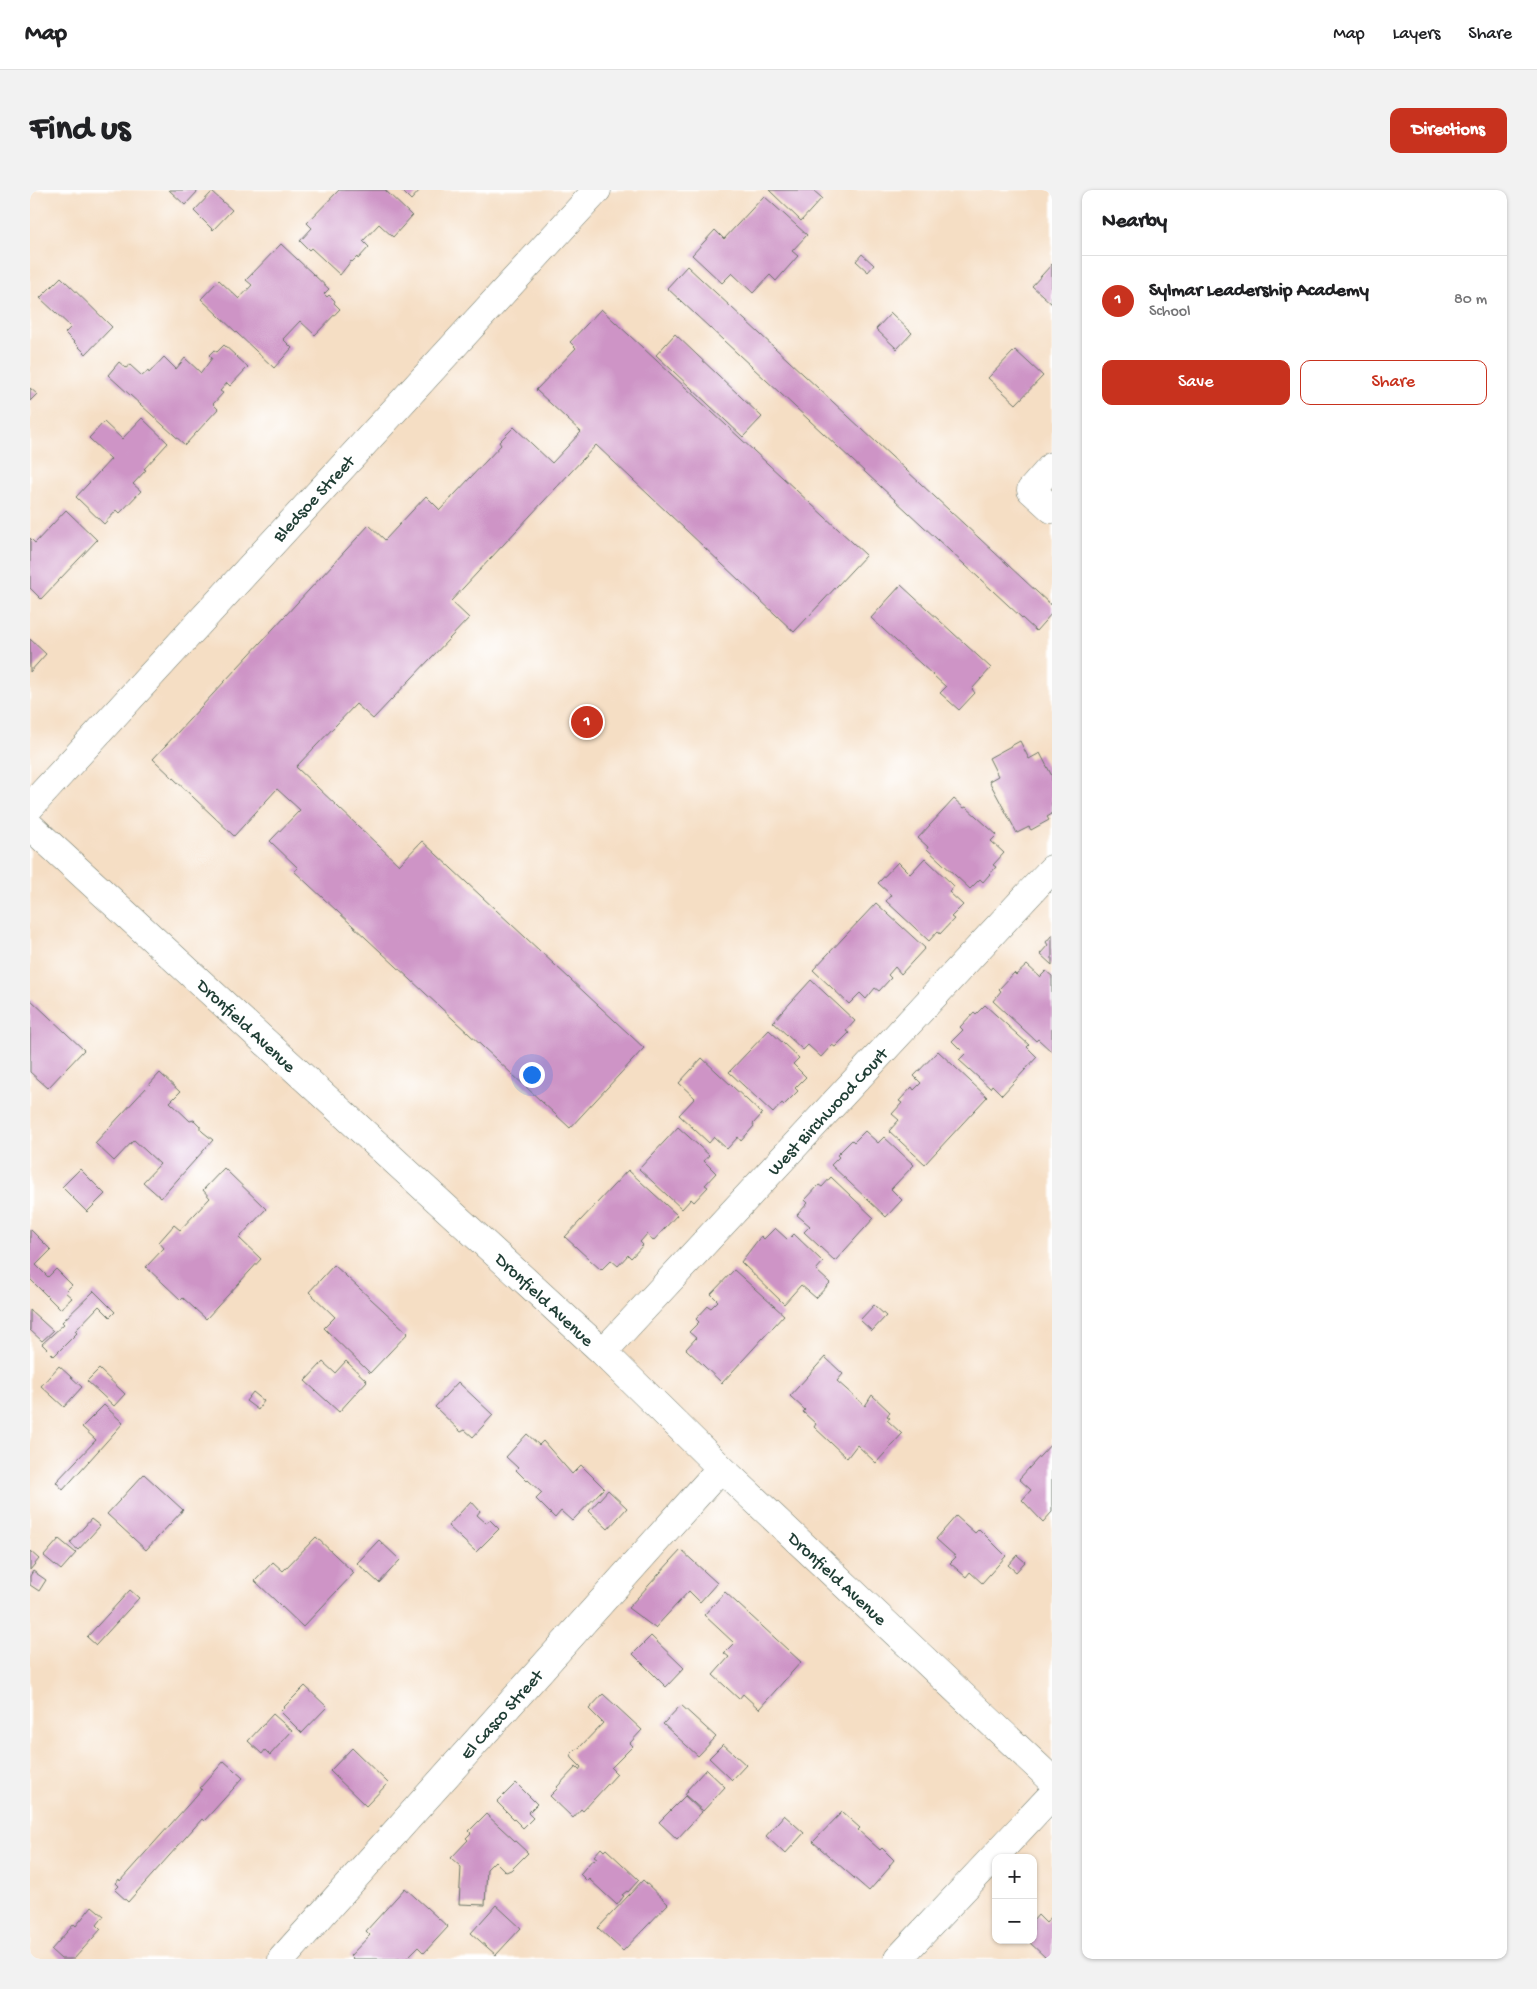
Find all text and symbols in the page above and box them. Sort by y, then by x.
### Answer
text: Map [25,20,67,49]
text: Map [1333,24,1365,45]
text: Layers [1393,24,1440,45]
text: Share [1468,24,1512,45]
button: Directions [1390,108,1507,153]
text: Find us [30,110,130,151]
text: Nearby [1102,210,1167,235]
text: Sylmar Leadership Academy [1149,280,1369,303]
text: 1 [1115,291,1121,310]
text: 80 m [1454,291,1487,310]
text: School [1149,303,1191,322]
button: Save [1102,360,1290,405]
button: Share [1300,360,1487,405]
street label: Bledsoe Street [269,451,361,548]
pin: 1 [571,703,603,741]
street label: Dronfield Avenue [191,975,300,1079]
street label: West Birchwood Court [764,1043,895,1181]
your location [519,1062,545,1088]
street label: Dronfield Avenue [489,1249,598,1353]
street label: Dronfield Avenue [782,1528,891,1632]
street label: El Casco Street [457,1665,550,1765]
map controls [992,1854,1037,1944]
button: + [992,1854,1037,1899]
button: − [992,1899,1037,1944]

